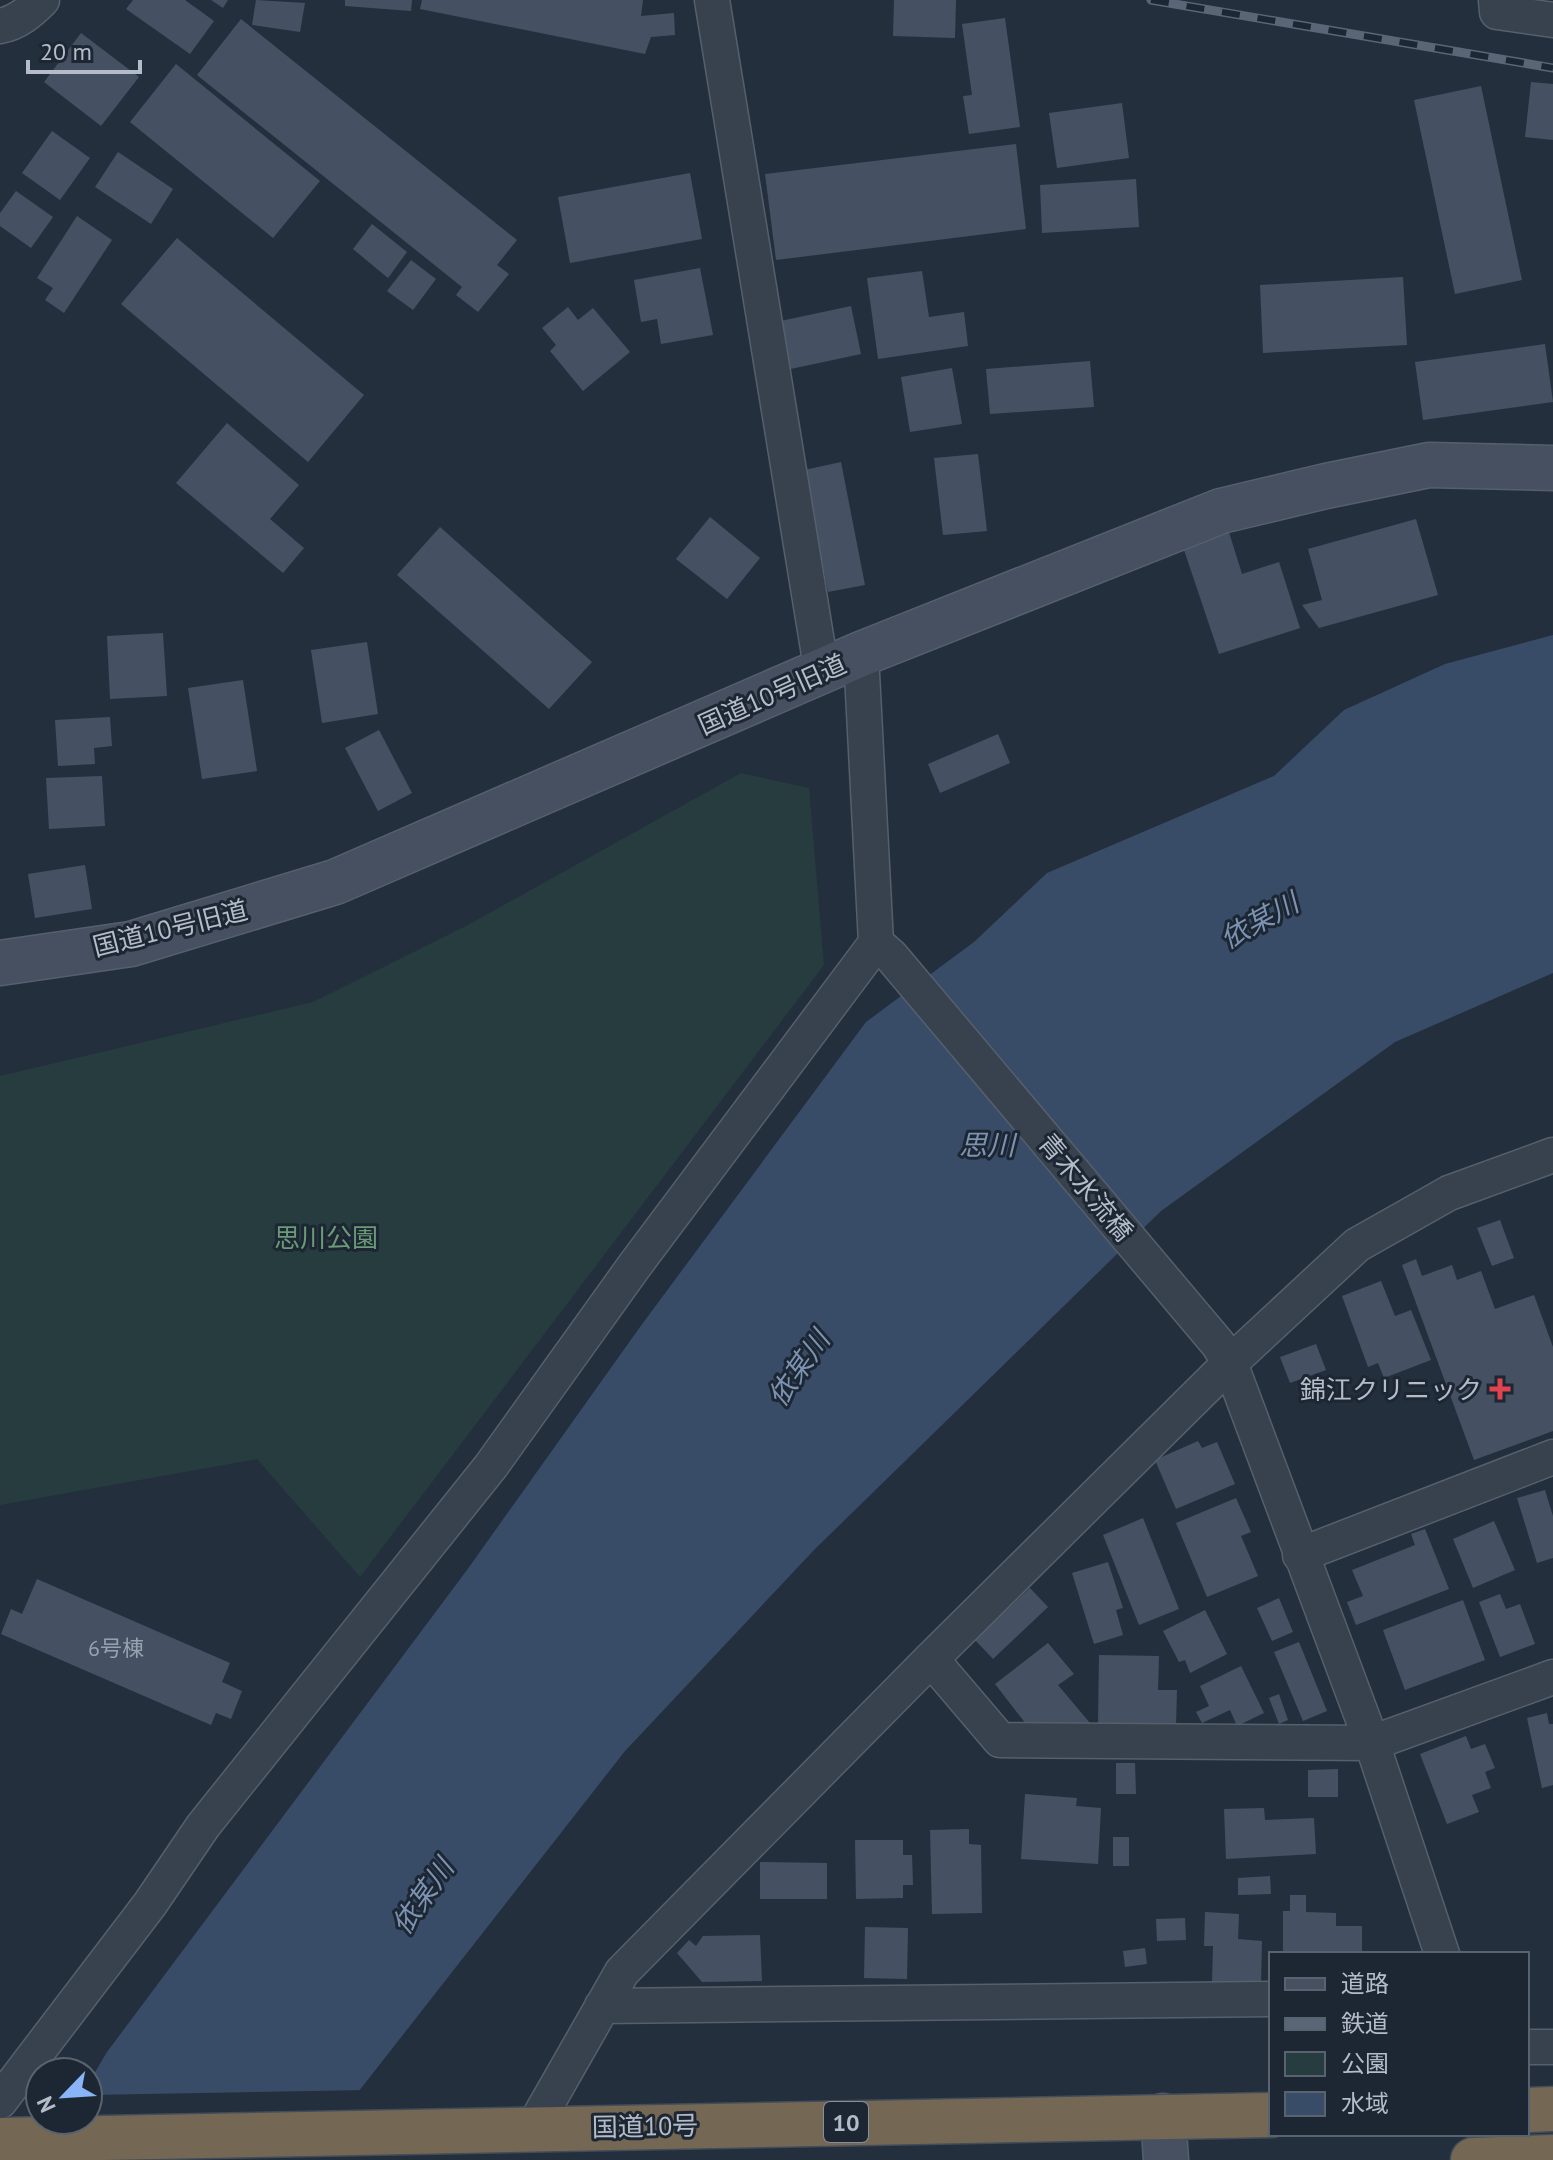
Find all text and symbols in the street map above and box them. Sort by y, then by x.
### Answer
scale bar [28,24,140,74]
text: 20 m [40,36,92,67]
street label: 国道10号旧道 [693,647,851,741]
water label: 依某川 [1213,882,1307,957]
street label: 国道10号旧道 [89,893,251,963]
water label: 思川 [959,1126,1018,1163]
street label: 青木水流橋 [1032,1127,1140,1247]
park label: 思川公園 [274,1221,378,1254]
water label: 依某川 [759,1321,839,1413]
place label: 錦江クリニック [1300,1373,1482,1406]
marker: 錦江クリニック [1489,1378,1511,1400]
house number: 6号棟 [88,1634,144,1662]
water label: 依某川 [383,1849,463,1941]
legend [1269,1952,1529,2136]
text: 道路 [1341,1968,1389,1999]
text: 鉄道 [1341,2008,1389,2039]
text: 公園 [1341,2048,1389,2079]
north arrow [24,2056,104,2136]
text: 水域 [1341,2088,1389,2119]
text: N [30,2092,62,2117]
road number: 10 [824,2102,868,2142]
street label: 国道10号 [592,2109,698,2143]

